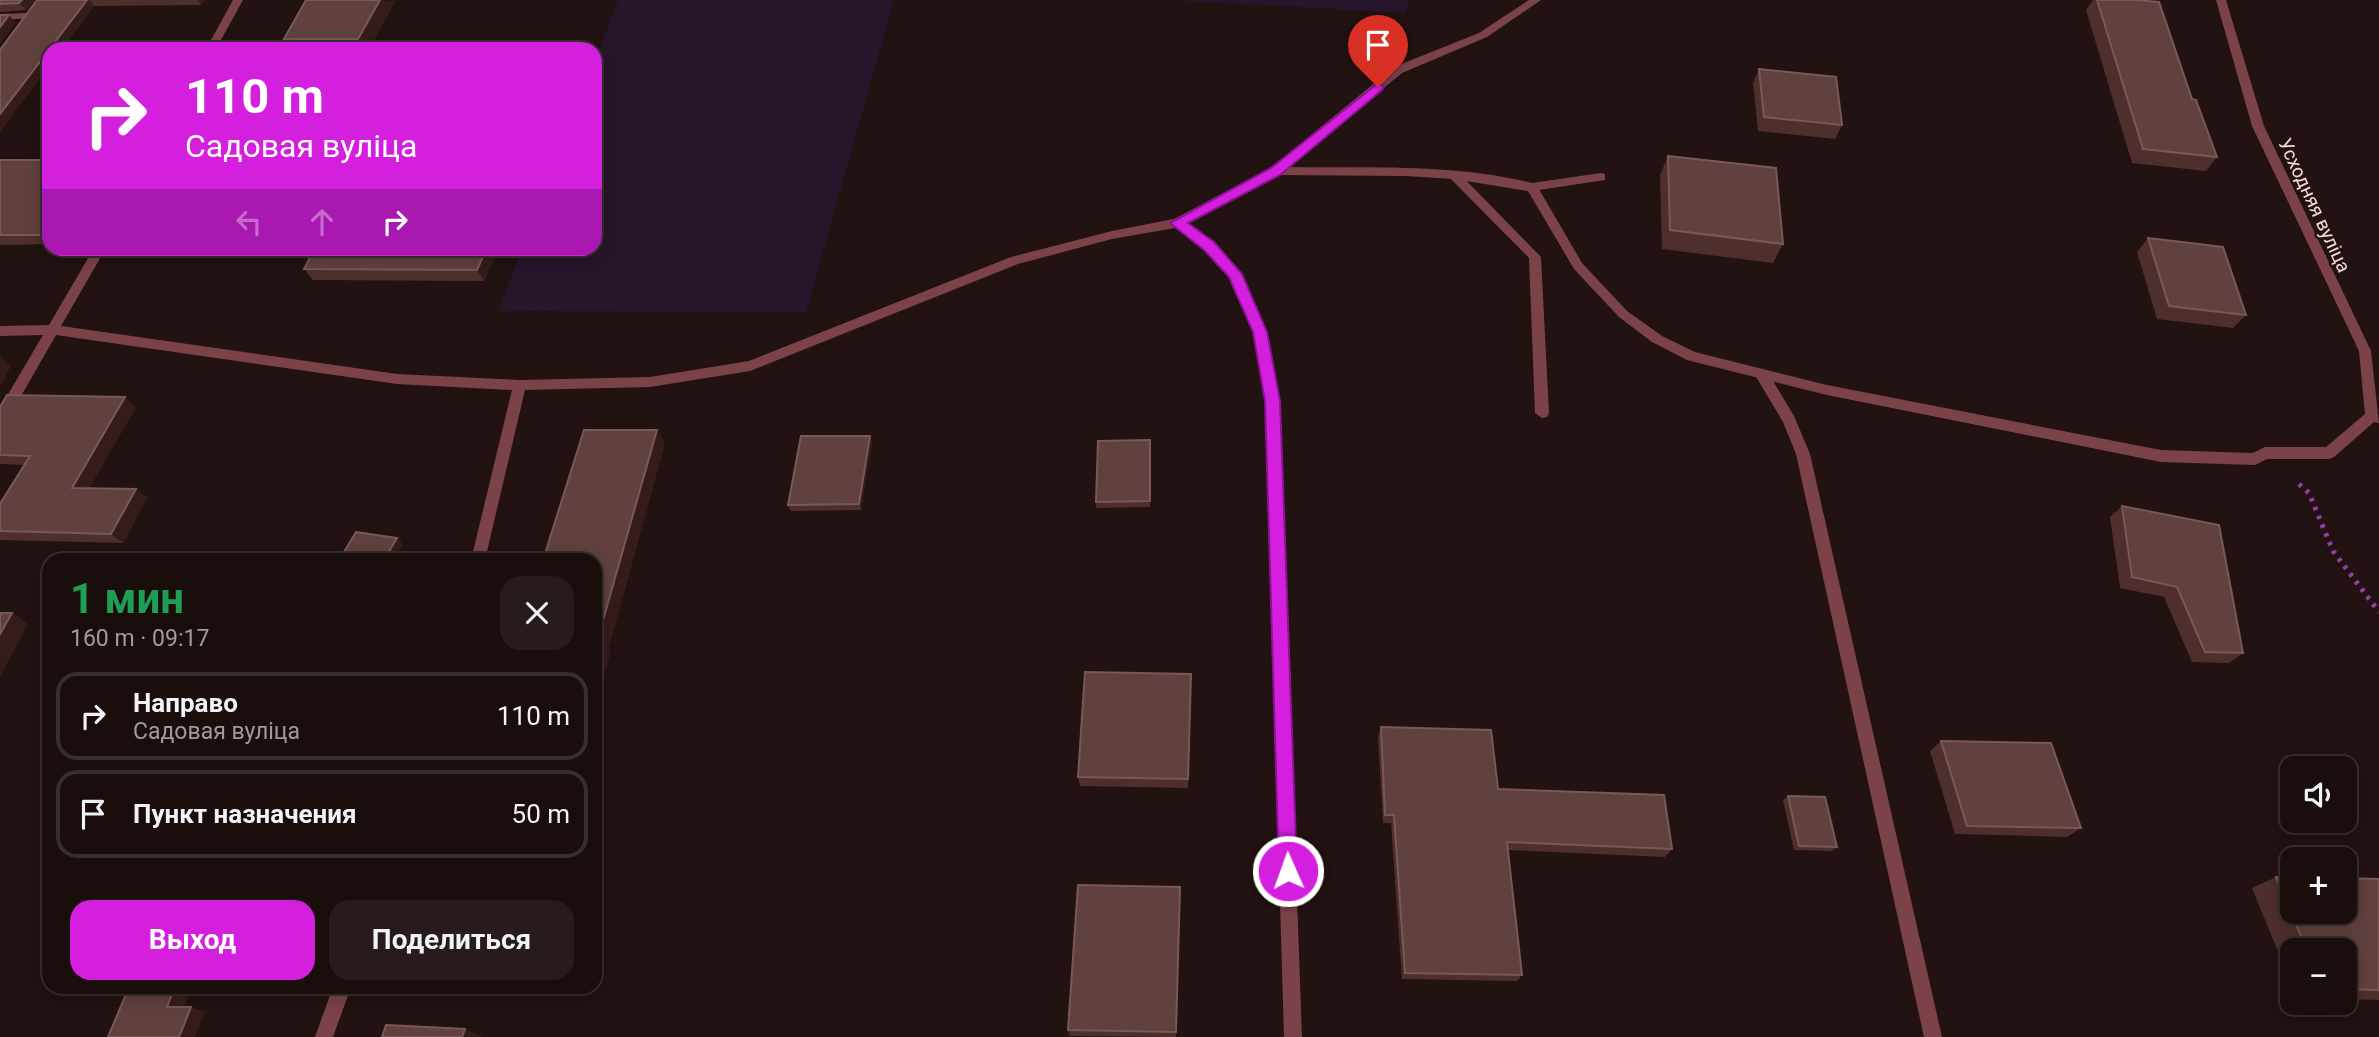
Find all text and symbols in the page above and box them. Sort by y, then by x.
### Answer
pin [1348,15,1408,87]
icon: arrive [1359,26,1397,64]
text: 110 m [185,68,324,125]
icon: right [70,70,161,161]
text: Садовая вуліца [185,127,417,165]
street label: Усходняя вуліца [2273,135,2356,276]
icon: left [230,203,268,241]
icon: ahead [303,203,341,241]
icon: right [376,203,414,241]
text: 1 мин [70,574,184,623]
button: close [500,576,574,650]
text: 160 m · 09:17 [70,625,209,652]
text: Направо [133,688,238,718]
icon: right [74,697,112,735]
text: 110 m [497,701,570,731]
text: Садовая вуліца [133,718,300,745]
map controls [2280,756,2357,1015]
button: sound [2280,756,2357,833]
icon: arrive [74,795,112,833]
text: Пункт назначения [133,799,357,829]
text: 50 m [512,799,570,829]
position arrow [1251,834,1325,908]
button: + [2280,847,2357,924]
button: Выход [70,900,315,980]
button: Поделиться [329,900,574,980]
button: − [2280,938,2357,1015]

